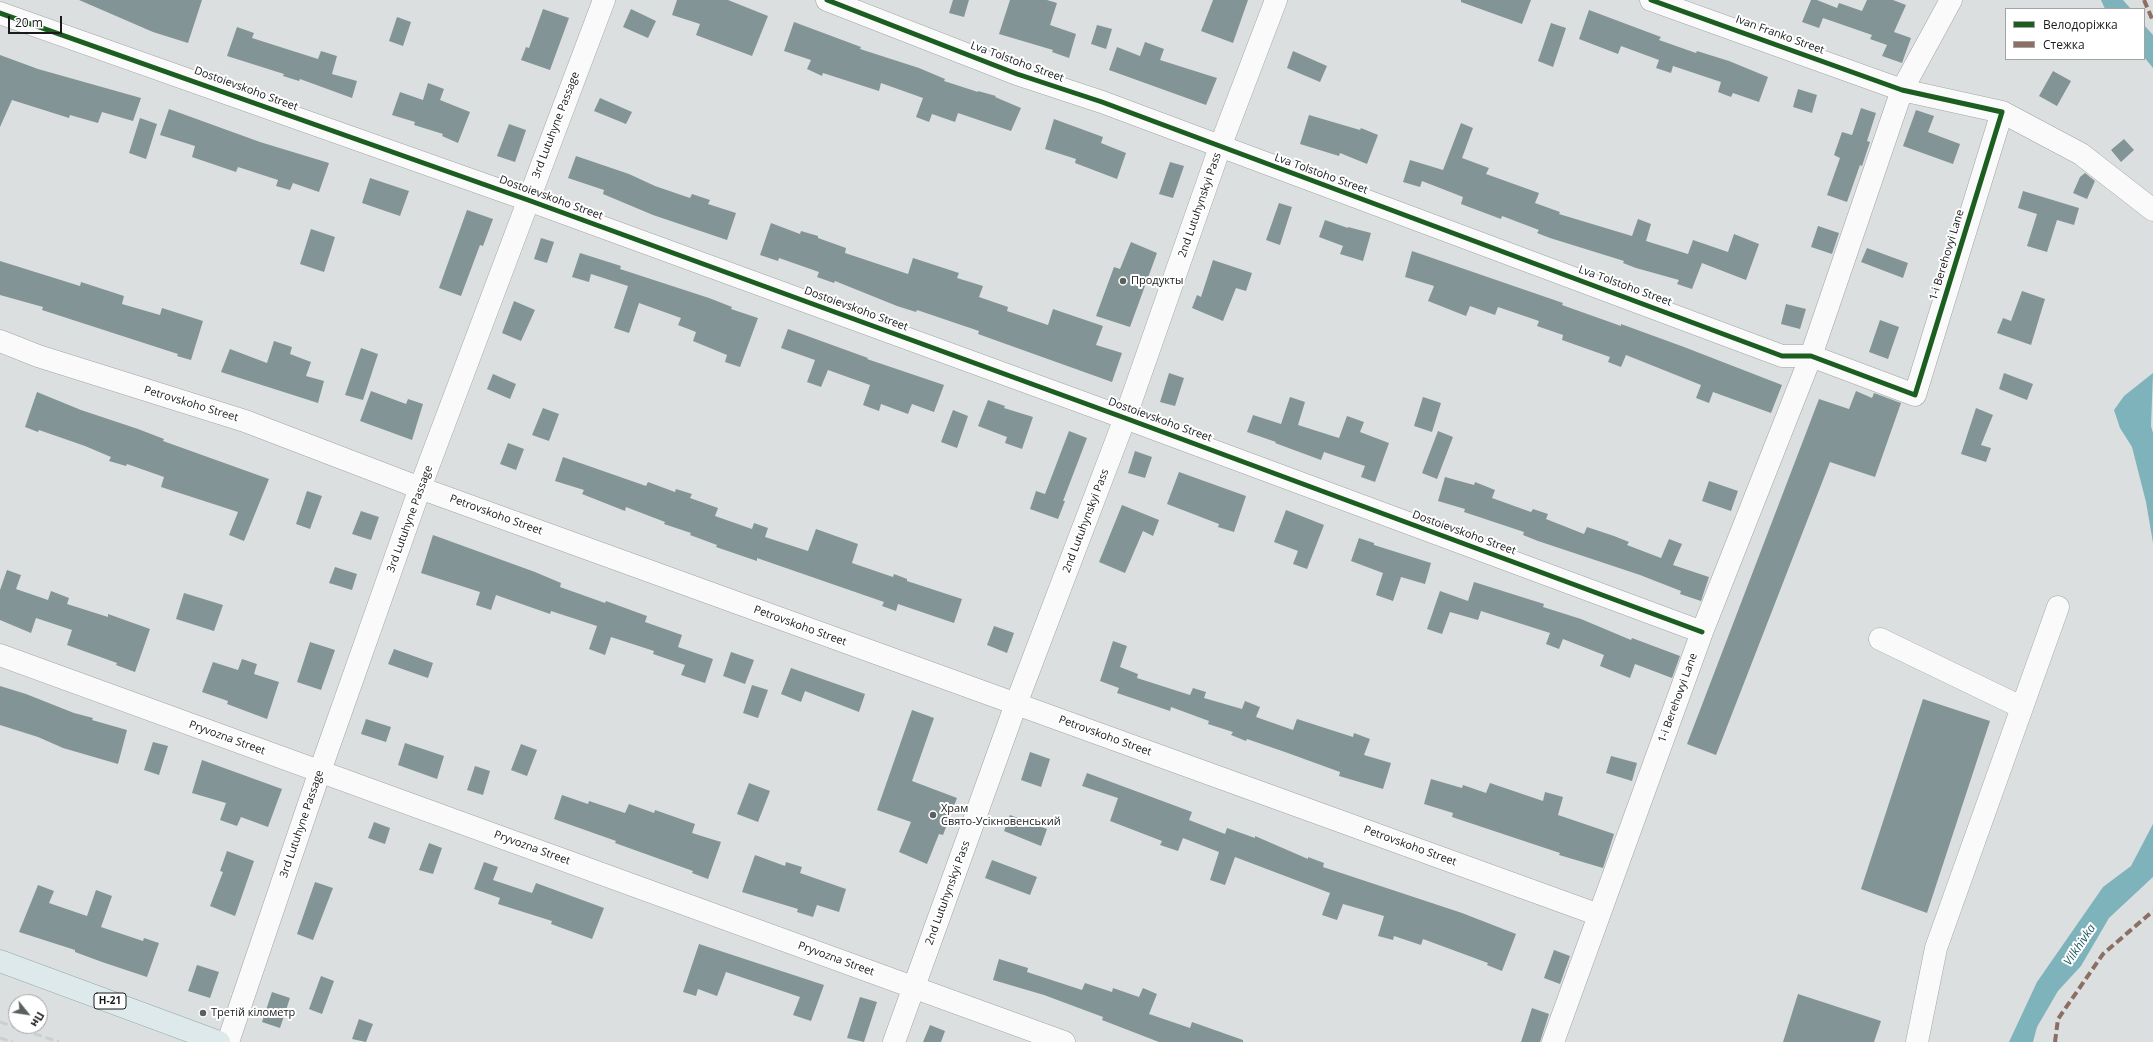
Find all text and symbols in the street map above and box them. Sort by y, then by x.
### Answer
scale bar [10,8,64,34]
legend [2005,8,2145,60]
street label: Ivan Franko Street [1734,13,1826,57]
text: 20 m [15,14,43,31]
text: Велодоріжка [2043,16,2118,33]
text: Стежка [2043,36,2085,53]
street label: Lva Tolstoho Street [969,39,1065,85]
street label: Dostoievskoho Street [192,64,300,114]
street label: 3rd Lutuhyne Passage [530,70,582,180]
street label: 2nd Lutuhynskyi Pass [1176,151,1224,259]
street label: Lva Tolstoho Street [1273,151,1369,197]
street label: Dostoievskoho Street [497,173,605,223]
street label: 1-i Berehovyi Lane [1927,208,1967,302]
street label: Lva Tolstoho Street [1577,263,1673,309]
place label: Продукты [1131,274,1183,288]
marker: Продукты [1118,276,1128,286]
street label: Dostoievskoho Street [802,284,910,334]
street label: Petrovskoho Street [142,383,240,425]
street label: Dostoievskoho Street [1106,395,1214,445]
street label: 3rd Lutuhyne Passage [384,464,436,574]
street label: 2nd Lutuhynskyi Pass [1060,467,1112,575]
street label: Petrovskoho Street [448,492,544,538]
street label: Dostoievskoho Street [1410,508,1518,558]
street label: Petrovskoho Street [752,603,848,649]
street label: 1-i Berehovyi Lane [1656,651,1700,745]
street label: Petrovskoho Street [1057,713,1153,759]
street label: Pryvozna Street [187,718,267,758]
street label: 3rd Lutuhyne Passage [277,768,327,880]
place label: Храм Свято-Усікновенський [941,802,1061,828]
marker: Храм Свято-Усікновенський [928,810,938,820]
street label: Petrovskoho Street [1362,823,1458,869]
street label: Pryvozna Street [492,828,572,868]
street label: 2nd Lutuhynskyi Pass [923,839,973,947]
water label: Vilkhivka [2061,922,2099,968]
street label: Pryvozna Street [796,939,876,979]
road number: Н-21 [94,993,126,1009]
north arrow [8,994,48,1034]
place label: Третій кілометр [211,1006,295,1020]
marker: Третій кілометр [198,1008,208,1018]
text: Пн [28,1009,48,1030]

